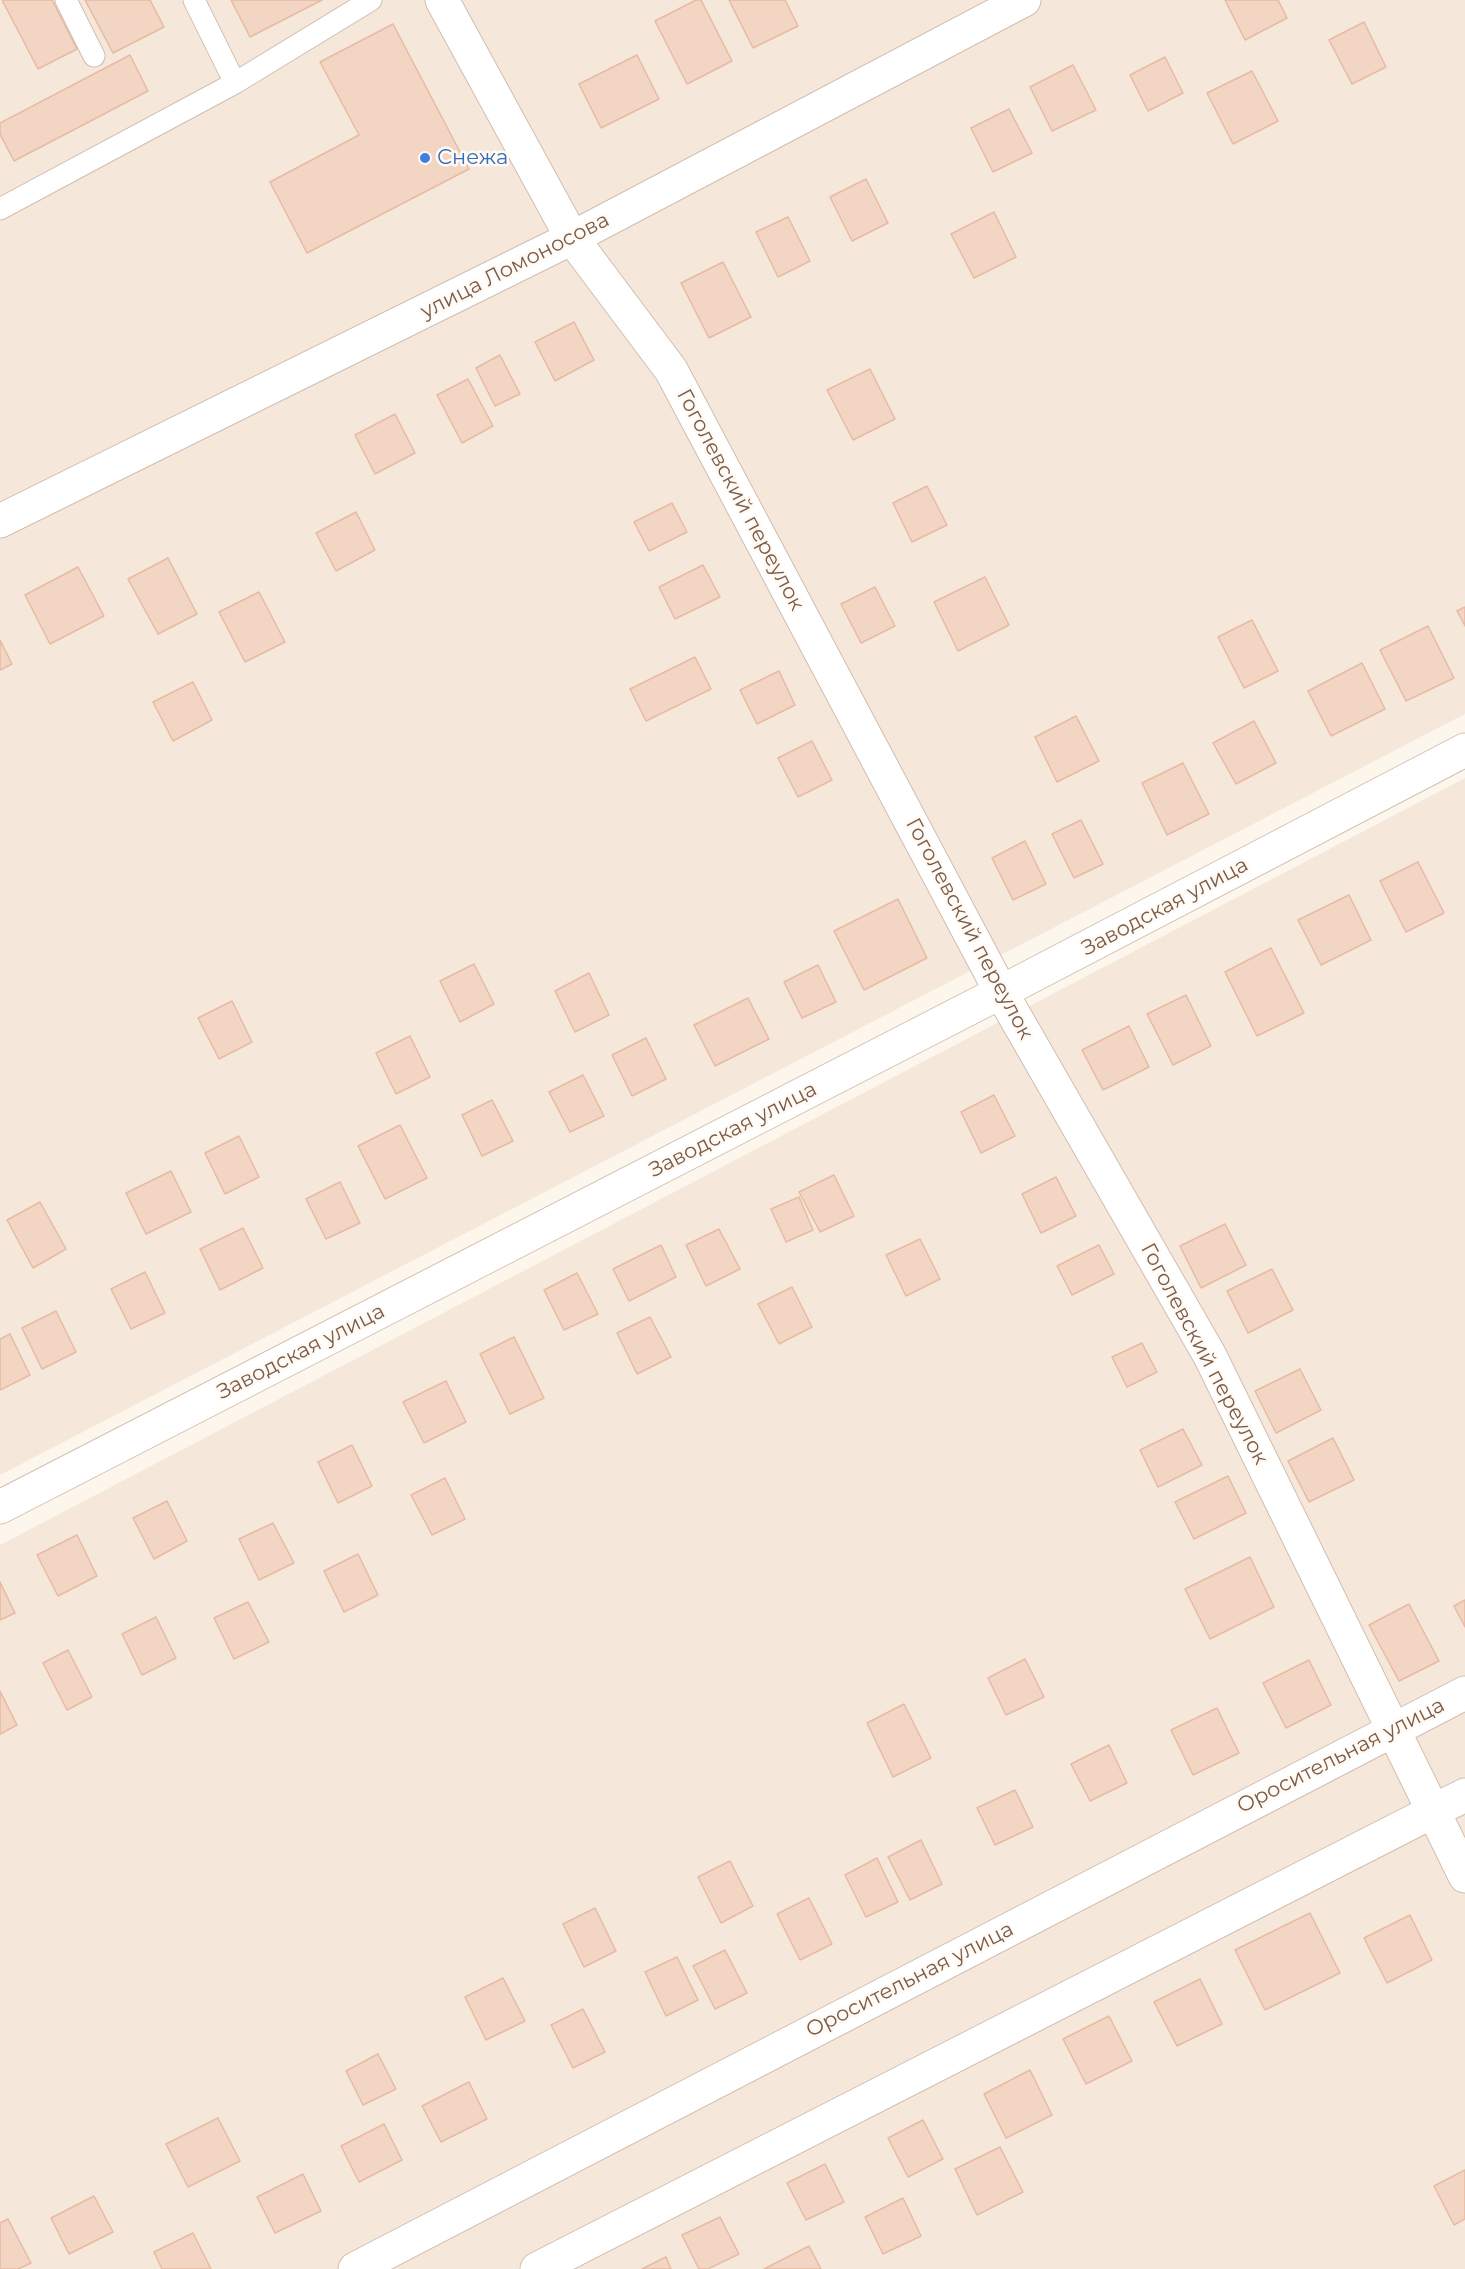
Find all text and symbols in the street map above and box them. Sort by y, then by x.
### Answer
place label: Снежа [437,145,508,171]
marker: Снежа [418,151,432,165]
street label: улица Ломоносова [416,207,614,325]
street label: Гоголевский переулок [671,385,809,615]
street label: Гоголевский переулок [900,814,1038,1044]
street label: Заводская улица [1077,852,1253,962]
street label: Заводская улица [645,1077,821,1183]
street label: Гоголевский переулок [1135,1239,1273,1469]
street label: Заводская улица [213,1299,389,1405]
street label: Оросительная улица [1233,1693,1449,1819]
street label: Оросительная улица [802,1917,1018,2043]

